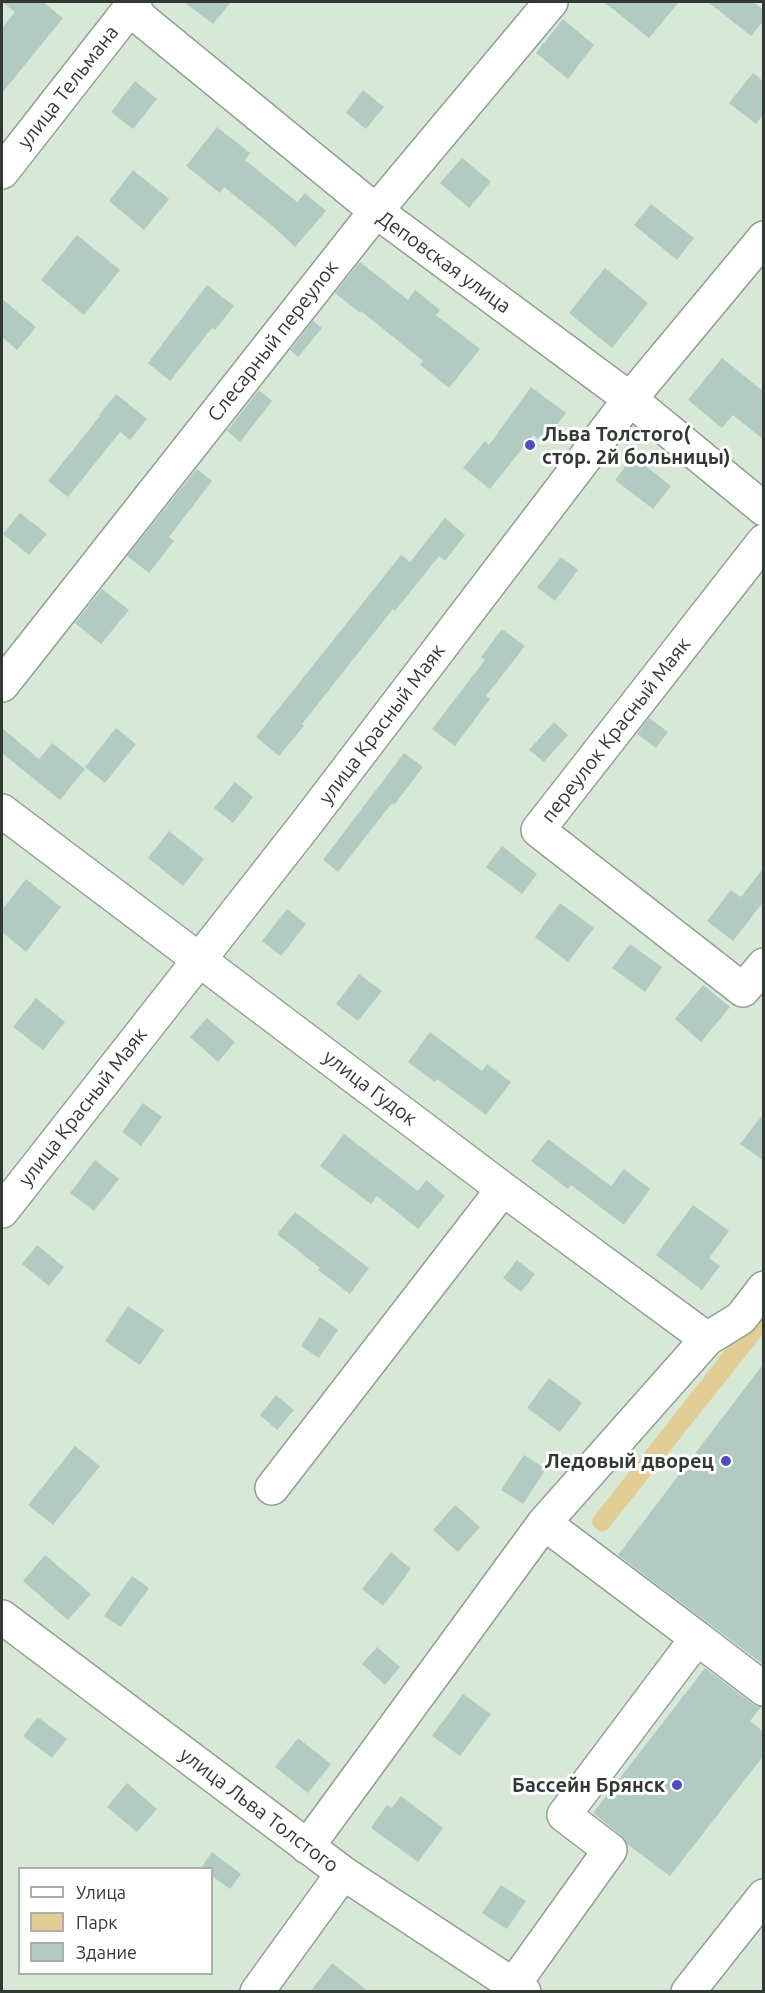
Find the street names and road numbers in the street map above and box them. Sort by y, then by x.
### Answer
street label: улица Тельмана [13,21,123,153]
street label: Деповская улица [373,206,515,318]
street label: Слесарный переулок [203,256,343,426]
street label: переулок Красный Маяк [536,633,696,827]
street label: улица Красный Маяк [314,639,450,809]
street label: улица Красный Маяк [14,1023,152,1191]
street label: улица Гудок [318,1045,422,1131]
street label: улица Льва Толстого [175,1742,343,1878]

